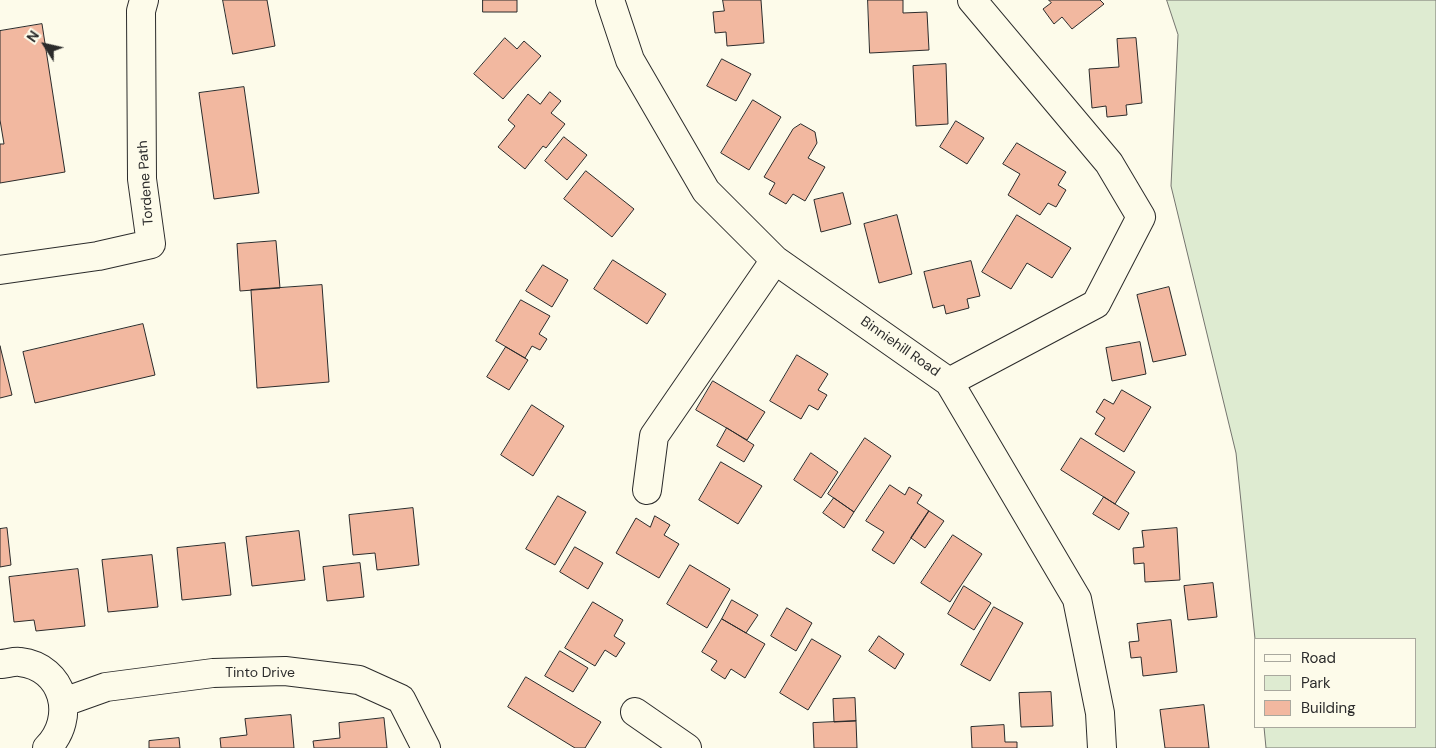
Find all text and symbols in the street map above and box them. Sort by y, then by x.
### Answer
north arrow [20,20,70,70]
text: N [22,27,43,46]
street label: Tordene Path [135,140,157,226]
street label: Binniehill Road [857,313,943,381]
legend [1254,638,1416,728]
text: Road [1301,648,1336,668]
street label: Tinto Drive [225,665,295,681]
text: Park [1301,673,1331,693]
text: Building [1301,698,1356,718]

